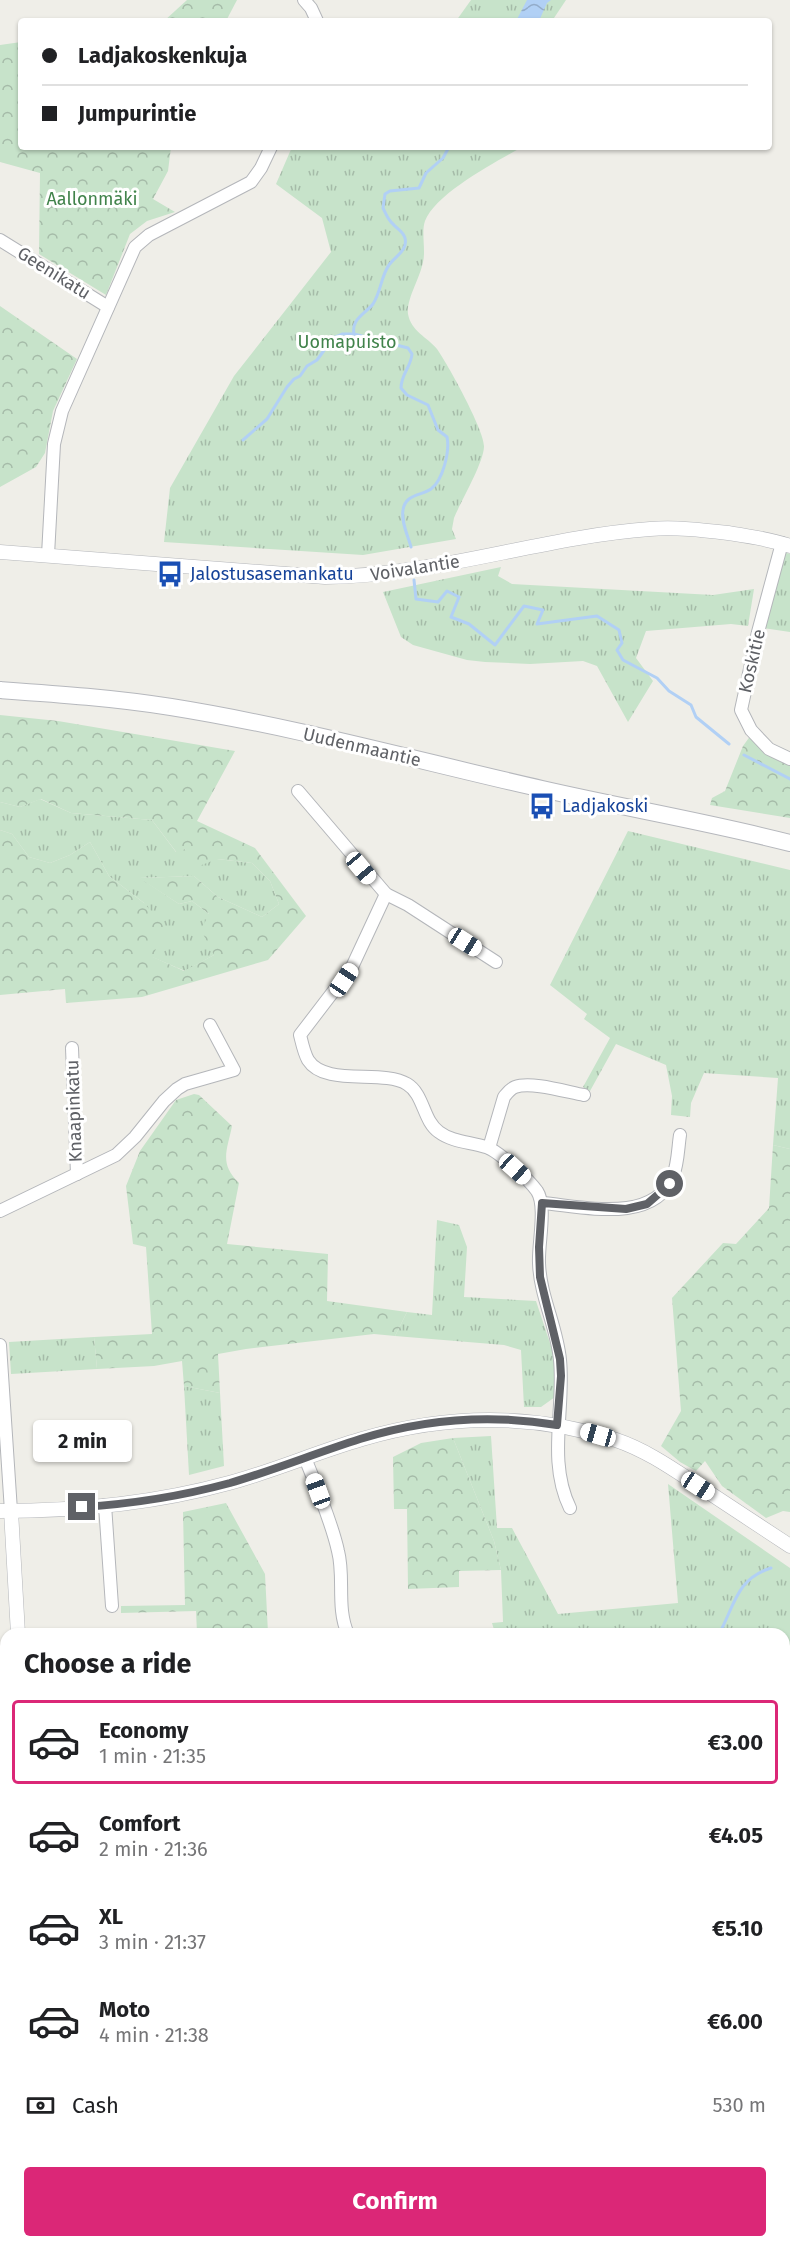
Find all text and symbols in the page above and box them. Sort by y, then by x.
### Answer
text: Ladjakoskenkuja [78,42,247,69]
text: Jumpurintie [78,100,196,127]
park label: Aallonmäki [47,188,137,210]
street label: Geenikatu [13,242,95,304]
park label: Uomapuisto [297,331,397,353]
street label: Voivalantie [369,550,461,586]
bus stop icon: Jalostusasemankatu [155,559,185,589]
place label: Jalostusasemankatu [190,563,354,585]
street label: Koskitie [734,627,770,695]
street label: Uudenmaantie [301,723,423,771]
bus stop icon: Ladjakoski [527,791,557,821]
place label: Ladjakoski [562,795,648,817]
car [343,848,379,888]
car [445,925,485,959]
car [326,960,362,1000]
street label: Knaapinkatu [61,1059,87,1163]
car [496,1150,534,1188]
route start [656,1170,683,1197]
callout: 2 min [32,1420,132,1462]
car [578,1421,618,1449]
text: 2 min [58,1429,107,1453]
car [678,1469,718,1503]
car [303,1471,333,1511]
route end [68,1493,95,1520]
text: Choose a ride [24,1648,191,1680]
icon: car [27,1715,81,1769]
text: Economy [99,1717,188,1744]
text: €3.00 [708,1729,763,1756]
text: 1 min · 21:35 [99,1744,206,1768]
icon: car [27,1808,81,1862]
text: Comfort [99,1810,180,1837]
text: €4.05 [709,1822,763,1849]
text: 2 min · 21:36 [99,1837,208,1861]
icon: car [27,1901,81,1955]
text: XL [99,1903,123,1930]
text: €5.10 [712,1915,763,1942]
text: 3 min · 21:37 [99,1930,206,1954]
icon: car [27,1994,81,2048]
text: Moto [99,1996,150,2023]
text: €6.00 [707,2008,763,2035]
text: 4 min · 21:38 [99,2023,209,2047]
icon: cash [24,2089,57,2122]
text: Cash [72,2092,119,2119]
text: 530 m [713,2093,766,2117]
button: Confirm [24,2167,766,2236]

